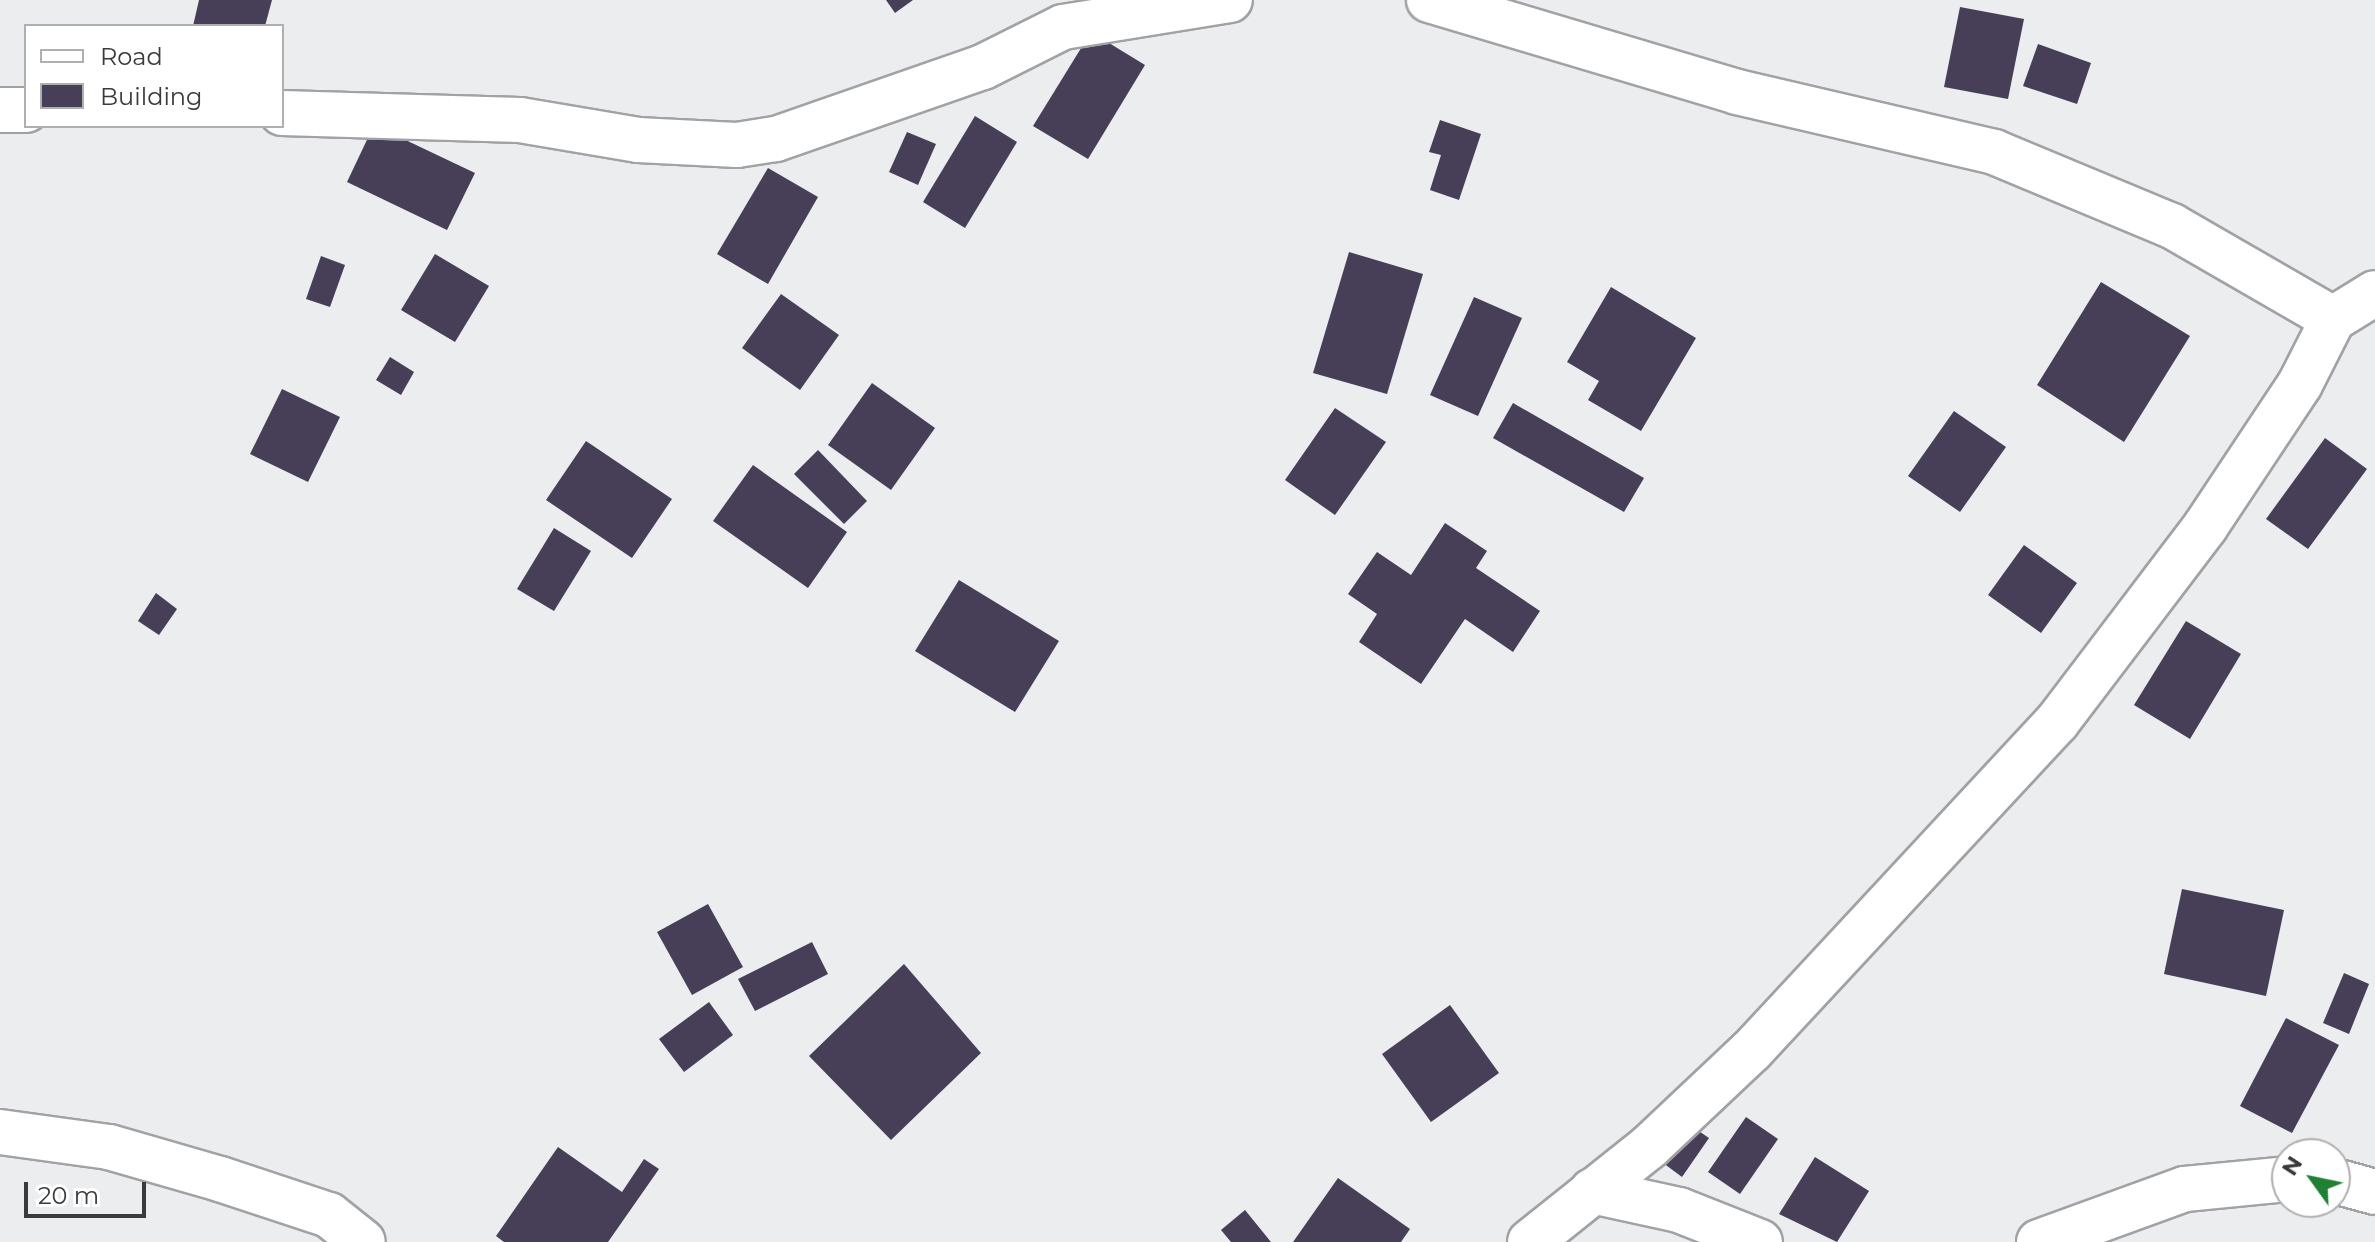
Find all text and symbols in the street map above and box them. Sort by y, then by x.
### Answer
legend [24,24,284,128]
text: Road [100,42,163,71]
text: Building [100,82,203,111]
north arrow [2271,1138,2351,1218]
text: N [2276,1151,2308,1181]
scale bar [28,1166,150,1216]
text: 20 m [38,1181,99,1210]

